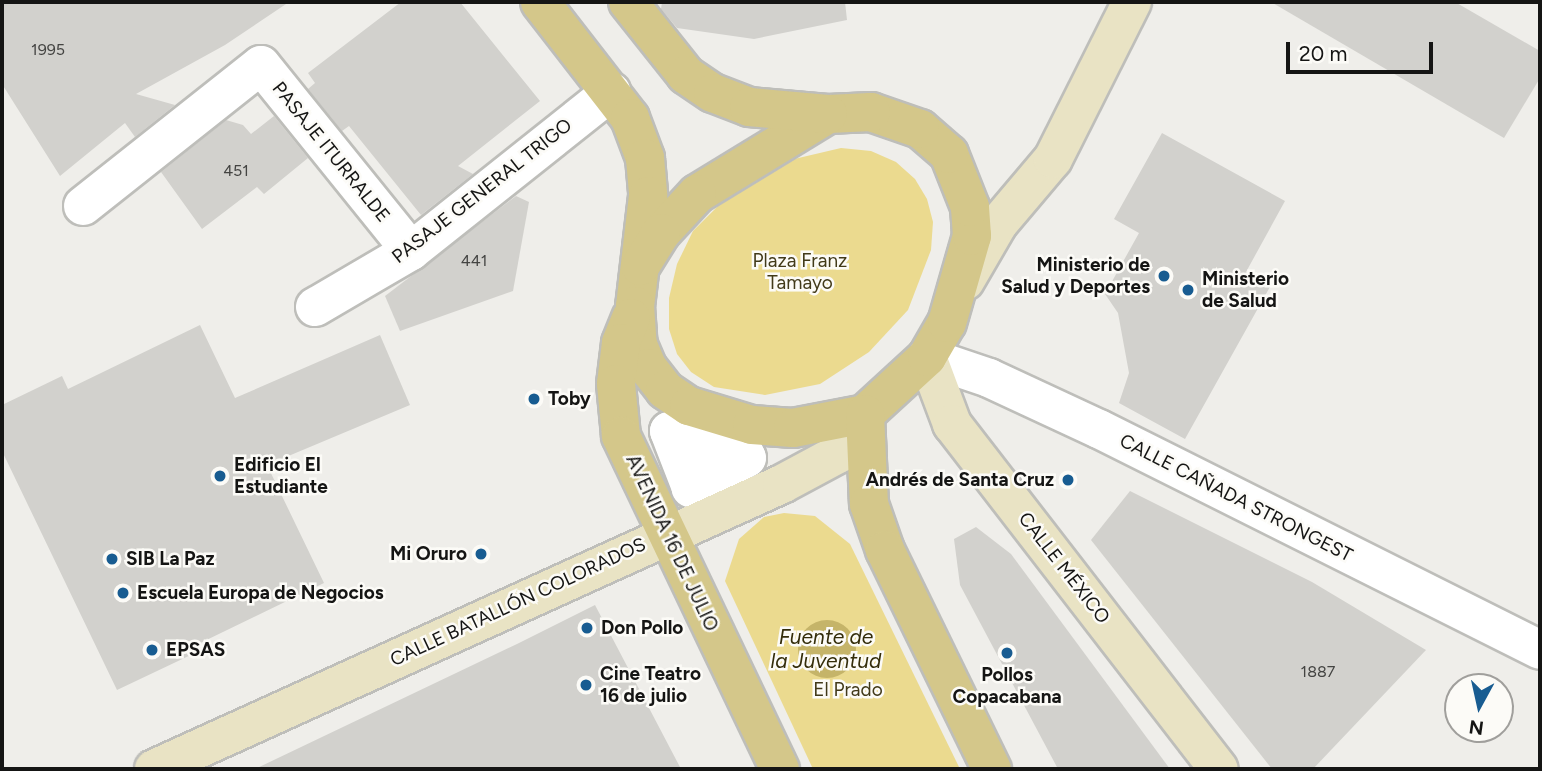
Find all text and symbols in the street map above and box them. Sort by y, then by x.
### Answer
scale bar [1290,28,1437,72]
house number: 1995 [31,40,65,60]
text: 20 m [1299,41,1347,66]
street label: PASAJE ITURRALDE [267,77,395,227]
street label: PASAJE GENERAL TRIGO [388,114,576,268]
house number: 451 [223,161,249,181]
park label: Plaza Franz Tamayo [753,250,847,294]
house number: 441 [461,251,487,271]
place label: Ministerio de Salud y Deportes [1001,254,1150,298]
marker: Ministerio de Salud y Deportes [1156,268,1172,284]
place label: Ministerio de Salud [1202,268,1289,312]
marker: Ministerio de Salud [1180,282,1196,298]
place label: Toby [548,388,591,410]
marker: Toby [526,391,542,407]
street label: CALLE CAÑADA STRONGEST [1116,429,1356,567]
street label: AVENIDA 16 DE JULIO [621,451,723,635]
place label: Edificio El Estudiante [234,454,328,498]
marker: Edificio El Estudiante [212,468,228,484]
place label: Andrés de Santa Cruz [865,469,1054,491]
marker: Andrés de Santa Cruz [1060,472,1076,488]
street label: CALLE MÉXICO [1014,508,1114,628]
street label: CALLE BATALLÓN COLORADOS [387,533,649,671]
place label: Mi Oruro [390,543,467,565]
marker: Mi Oruro [473,546,489,562]
place label: SIB La Paz [126,548,214,570]
marker: SIB La Paz [104,551,120,567]
place label: Escuela Europa de Negocios [137,582,384,604]
marker: Escuela Europa de Negocios [115,585,131,601]
place label: Don Pollo [601,617,683,639]
marker: Don Pollo [579,620,595,636]
water label: Fuente de la Juventud [771,624,881,674]
place label: EPSAS [166,639,225,661]
marker: EPSAS [144,642,160,658]
marker: Pollos Copacabana [999,645,1015,661]
house number: 1887 [1301,662,1335,682]
place label: Cine Teatro 16 de julio [600,663,701,707]
place label: Pollos Copacabana [952,664,1062,708]
north arrow [1444,673,1514,743]
marker: Cine Teatro 16 de julio [578,677,594,693]
park label: El Prado [813,679,883,701]
text: N [1467,715,1485,740]

